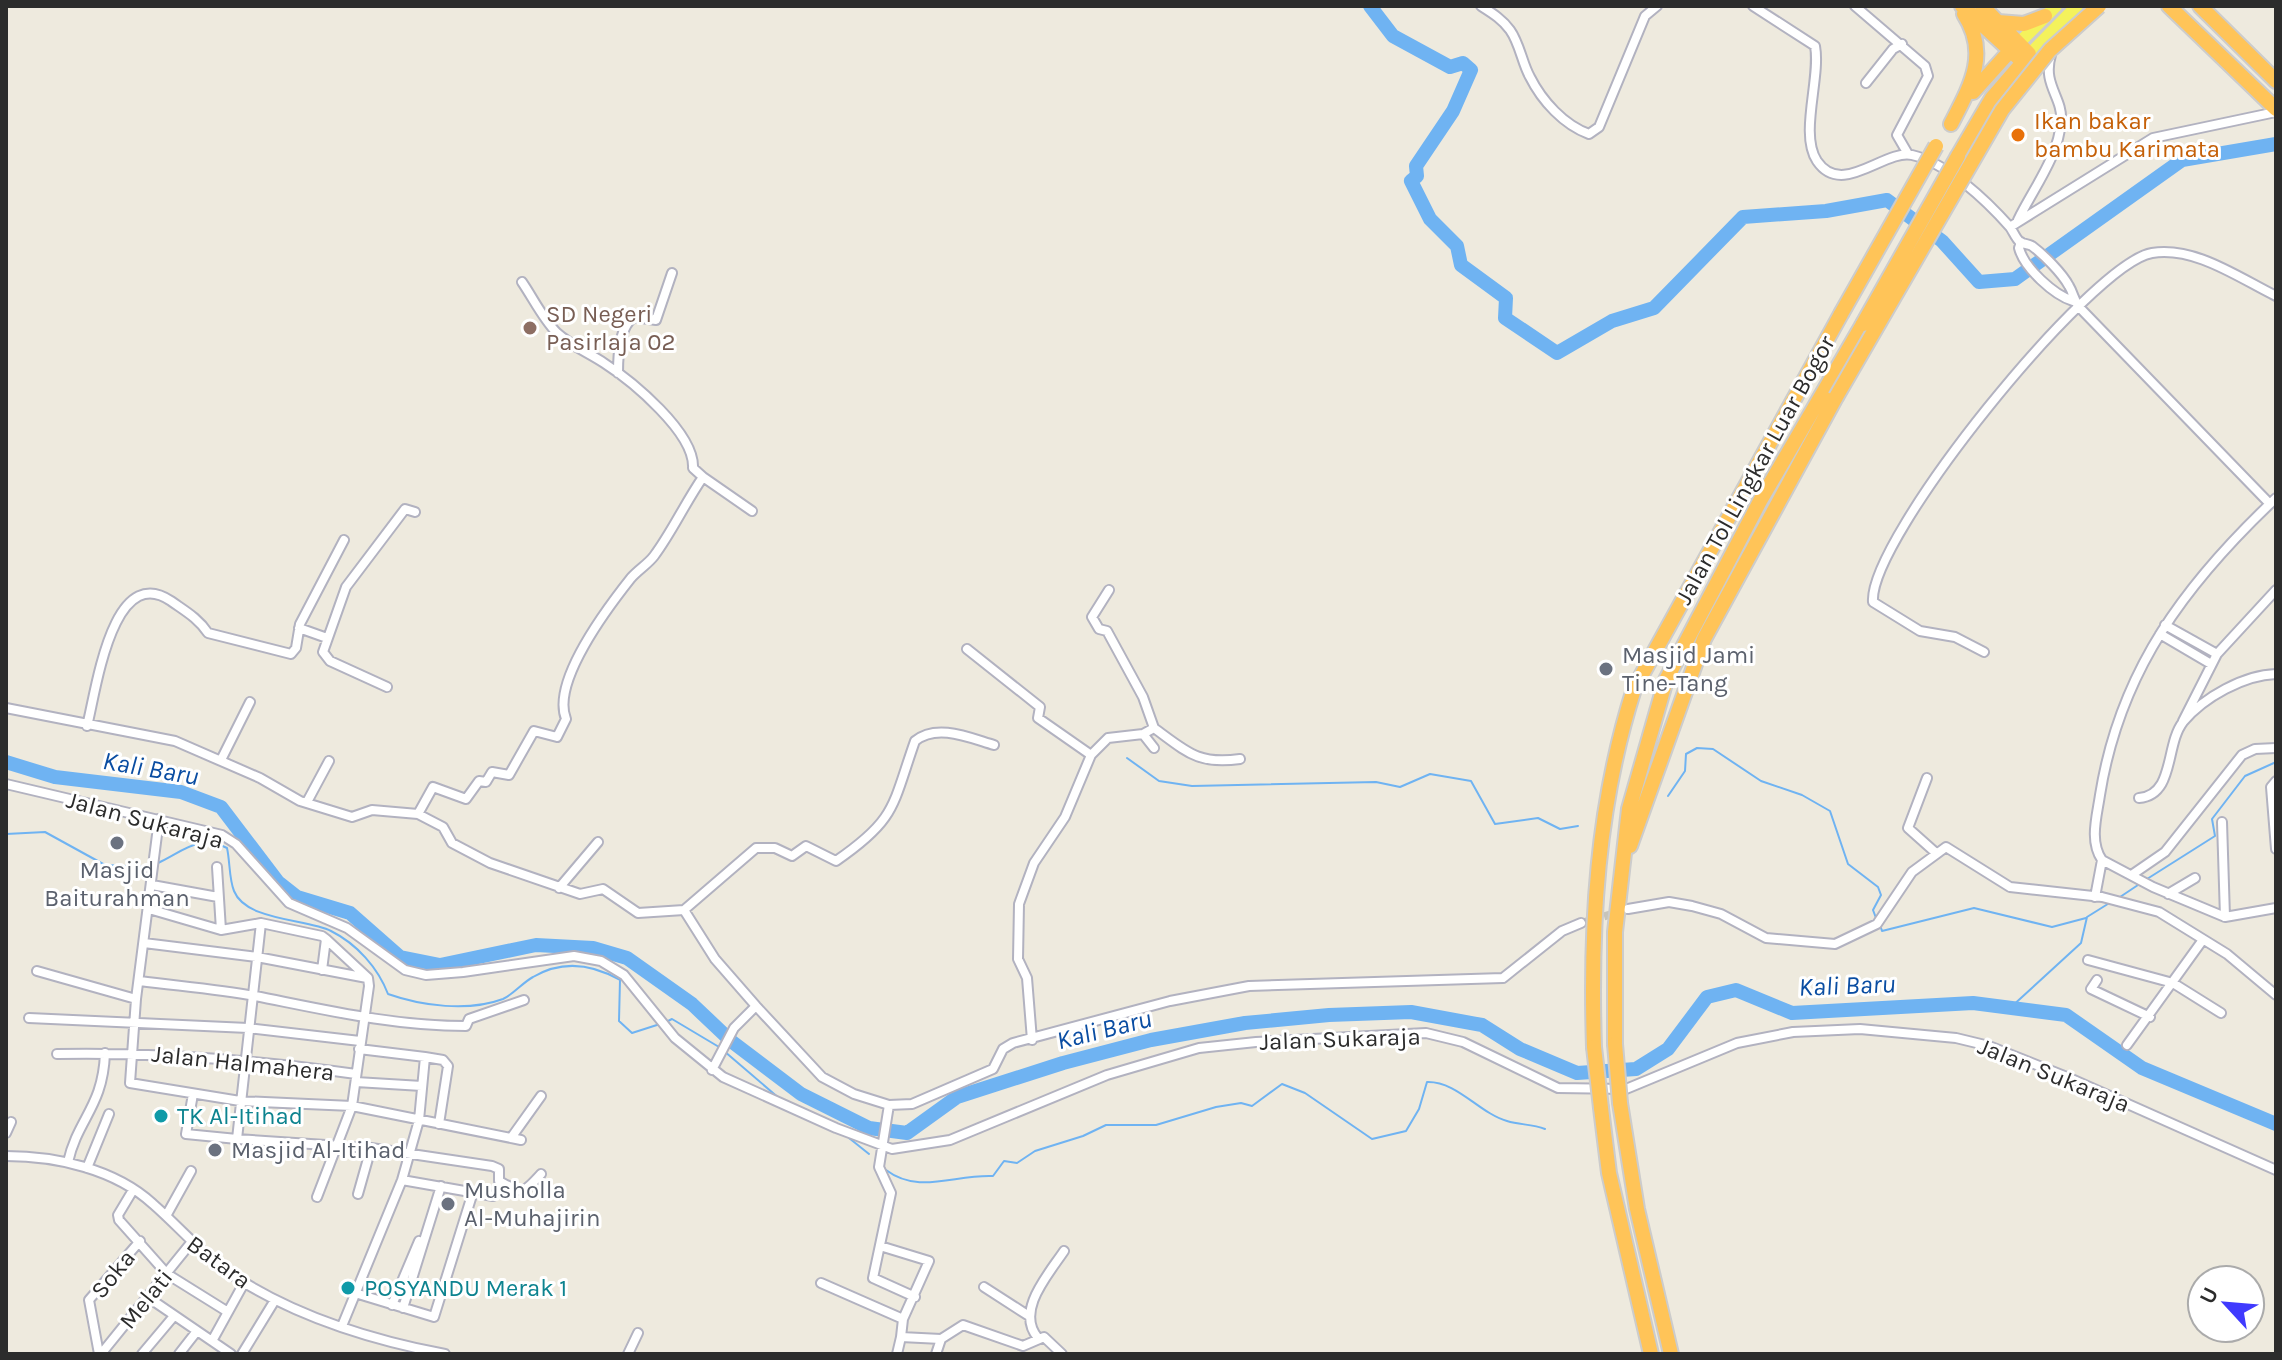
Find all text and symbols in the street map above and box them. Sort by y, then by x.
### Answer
place label: Ikan bakar bambu Karimata [2034,107,2220,163]
marker: Ikan bakar bambu Karimata [2009,126,2027,144]
place label: SD Negeri Pasirlaja 02 [546,300,675,356]
marker: SD Negeri Pasirlaja 02 [521,319,539,337]
street label: Jalan Tol Lingkar Luar Bogor [1669,330,1841,609]
place label: Masjid Jami Tine-Tang [1622,641,1755,697]
marker: Masjid Jami Tine-Tang [1597,660,1615,678]
water label: Kali Baru [100,745,201,792]
street label: Jalan Sukaraja [63,786,227,854]
marker: Masjid Baiturahman [108,834,126,852]
place label: Masjid Baiturahman [44,856,190,912]
water label: Kali Baru [1798,968,1896,1003]
water label: Kali Baru [1053,1003,1155,1056]
street label: Jalan Sukaraja [1259,1022,1421,1056]
street label: Jalan Sukaraja [1974,1032,2134,1118]
street label: Jalan Halmahera [150,1039,336,1087]
place label: TK Al-Itihad [177,1102,303,1130]
marker: TK Al-Itihad [152,1107,170,1125]
place label: Masjid Al-Itihad [231,1136,405,1164]
marker: Masjid Al-Itihad [206,1141,224,1159]
place label: Musholla Al-Muhajirin [464,1176,600,1232]
marker: Musholla Al-Muhajirin [439,1195,457,1213]
street label: Batara [182,1229,256,1295]
street label: Soka [85,1244,141,1304]
street label: Melati [113,1263,179,1335]
north arrow [2186,1264,2266,1344]
place label: POSYANDU Merak 1 [364,1274,567,1302]
marker: POSYANDU Merak 1 [339,1279,357,1297]
text: U [2194,1283,2224,1308]

